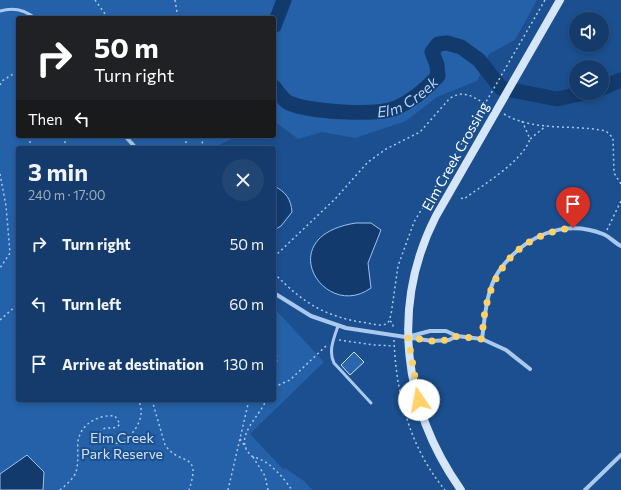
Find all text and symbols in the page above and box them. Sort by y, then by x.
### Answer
map controls [569,12,609,100]
button: sound [569,12,609,52]
text: 50 m [94,30,159,64]
icon: right [28,32,80,84]
button: layers [569,60,609,100]
text: Turn right [94,64,174,86]
water label: Elm Creek [376,72,442,121]
street label: Elm Creek Crossing [418,98,492,213]
icon: left [71,108,93,130]
text: Then [28,110,63,128]
text: 3 min [28,157,88,186]
button: close [222,159,264,201]
text: 240 m · 17:00 [28,187,106,203]
pin [556,187,590,228]
icon: arrive [562,193,584,215]
icon: right [28,233,50,255]
text: Turn right [62,235,131,253]
text: 50 m [230,235,264,253]
icon: left [28,293,50,315]
text: Turn left [62,295,121,313]
text: 60 m [229,295,264,313]
icon: arrive [28,353,50,375]
text: Arrive at destination [62,355,204,373]
text: 130 m [223,355,264,373]
position arrow [398,379,440,421]
park label: Elm Creek Park Reserve [81,429,163,462]

